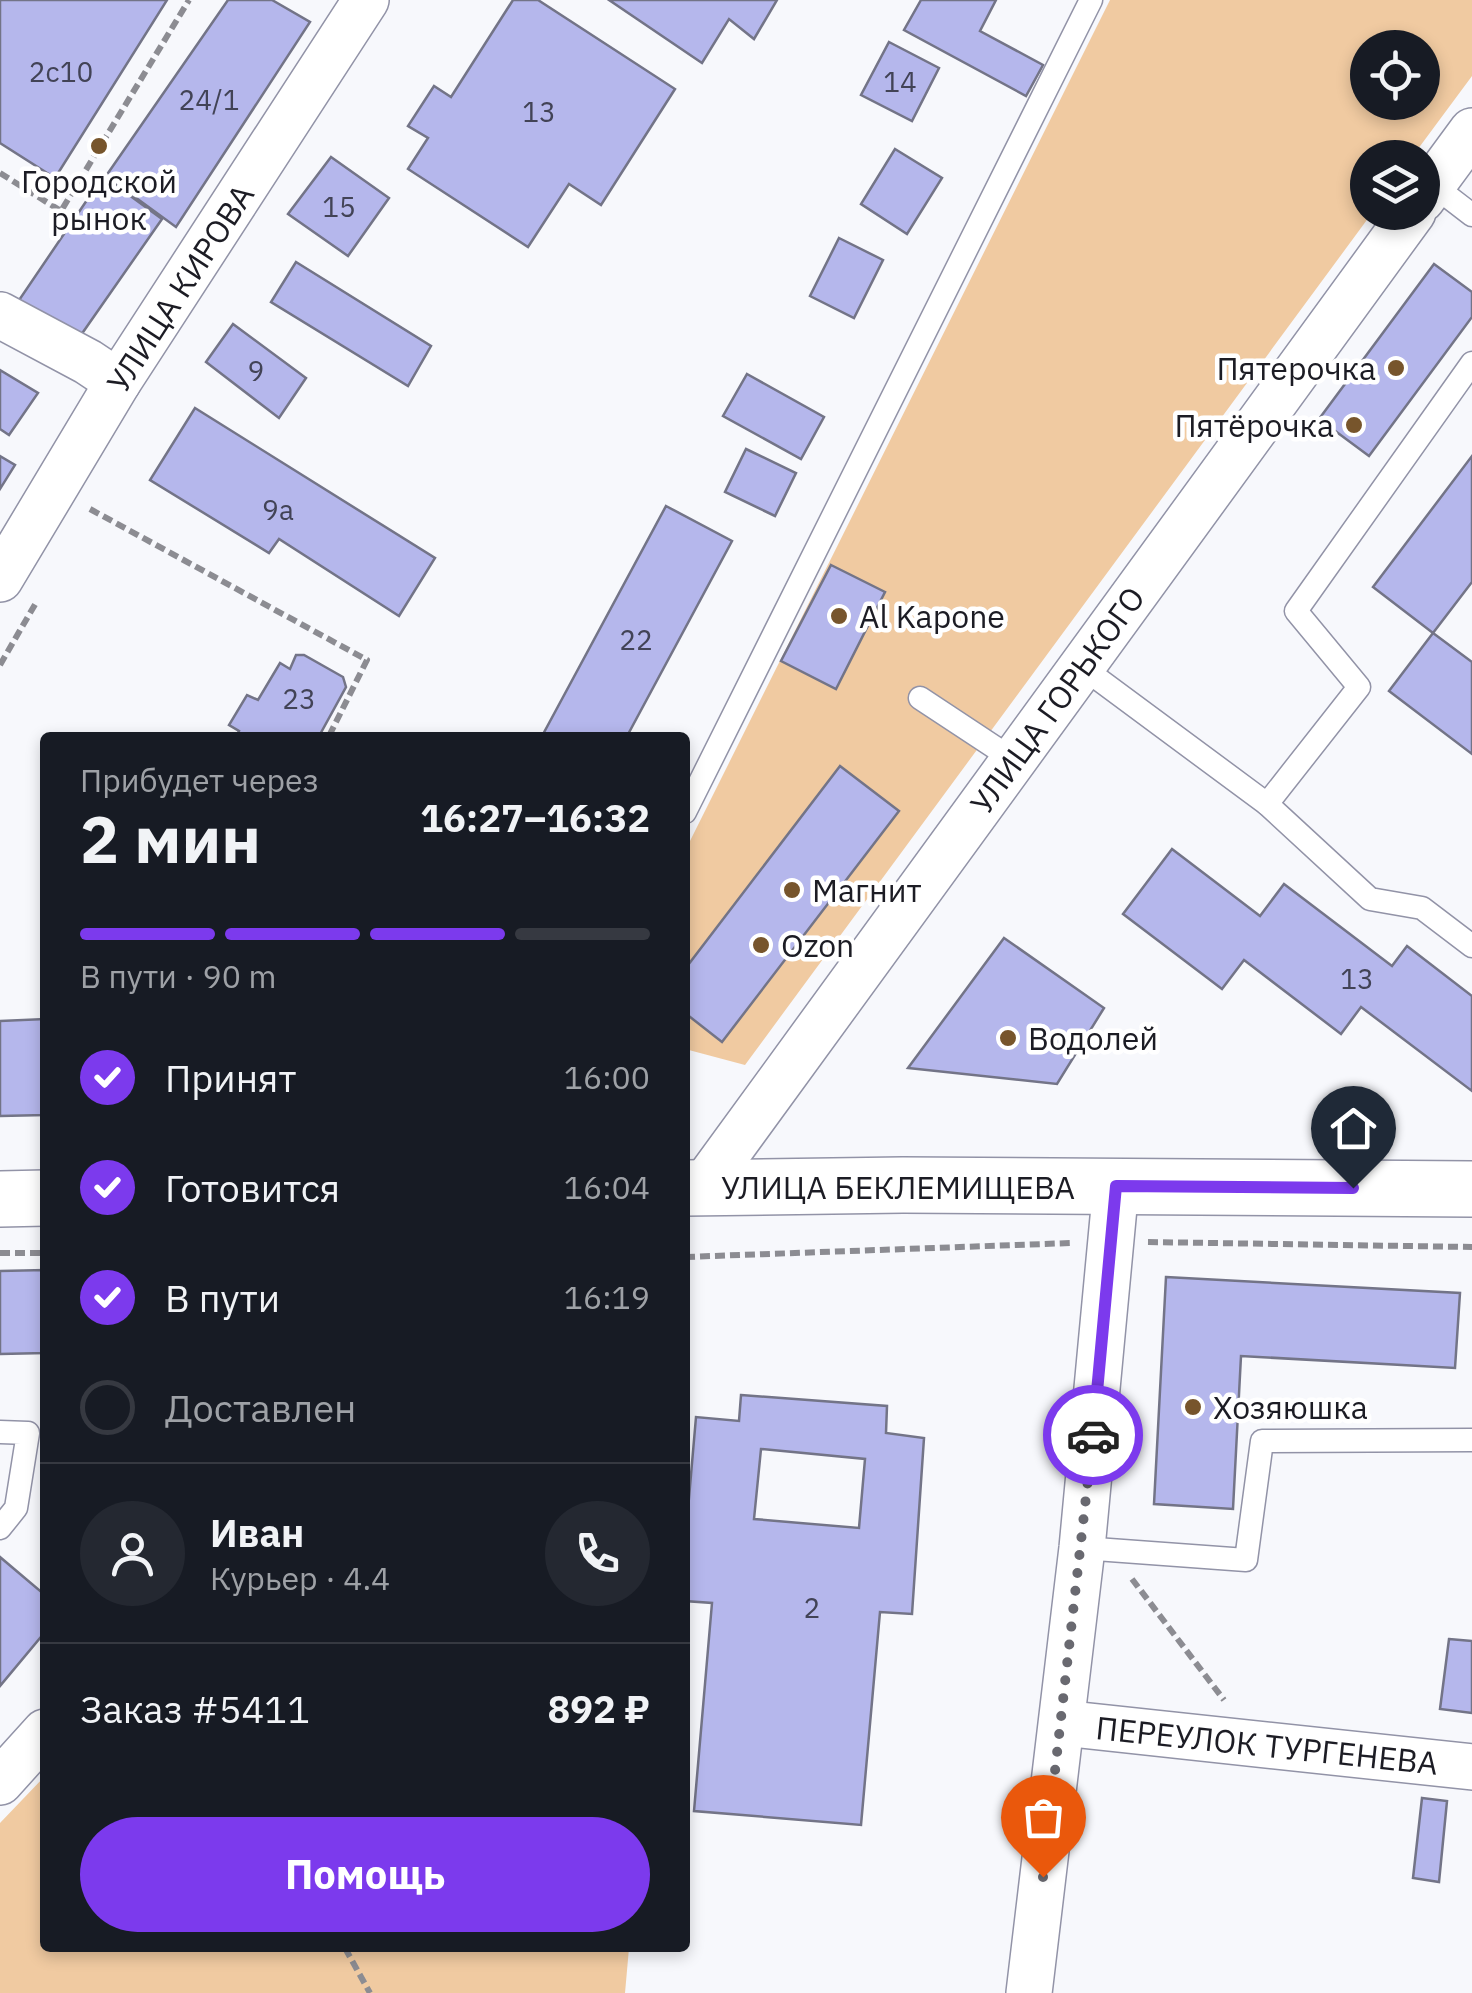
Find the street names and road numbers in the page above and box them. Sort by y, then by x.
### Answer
street label: УЛИЦА КИРОВА [97,176,263,400]
street label: УЛИЦА ГОРЬКОГО [960,578,1154,822]
street label: УЛИЦА БЕКЛЕМИЩЕВА [721,1166,1075,1208]
street label: ПЕРЕУЛОК ТУРГЕНЕВА [1094,1706,1440,1784]

